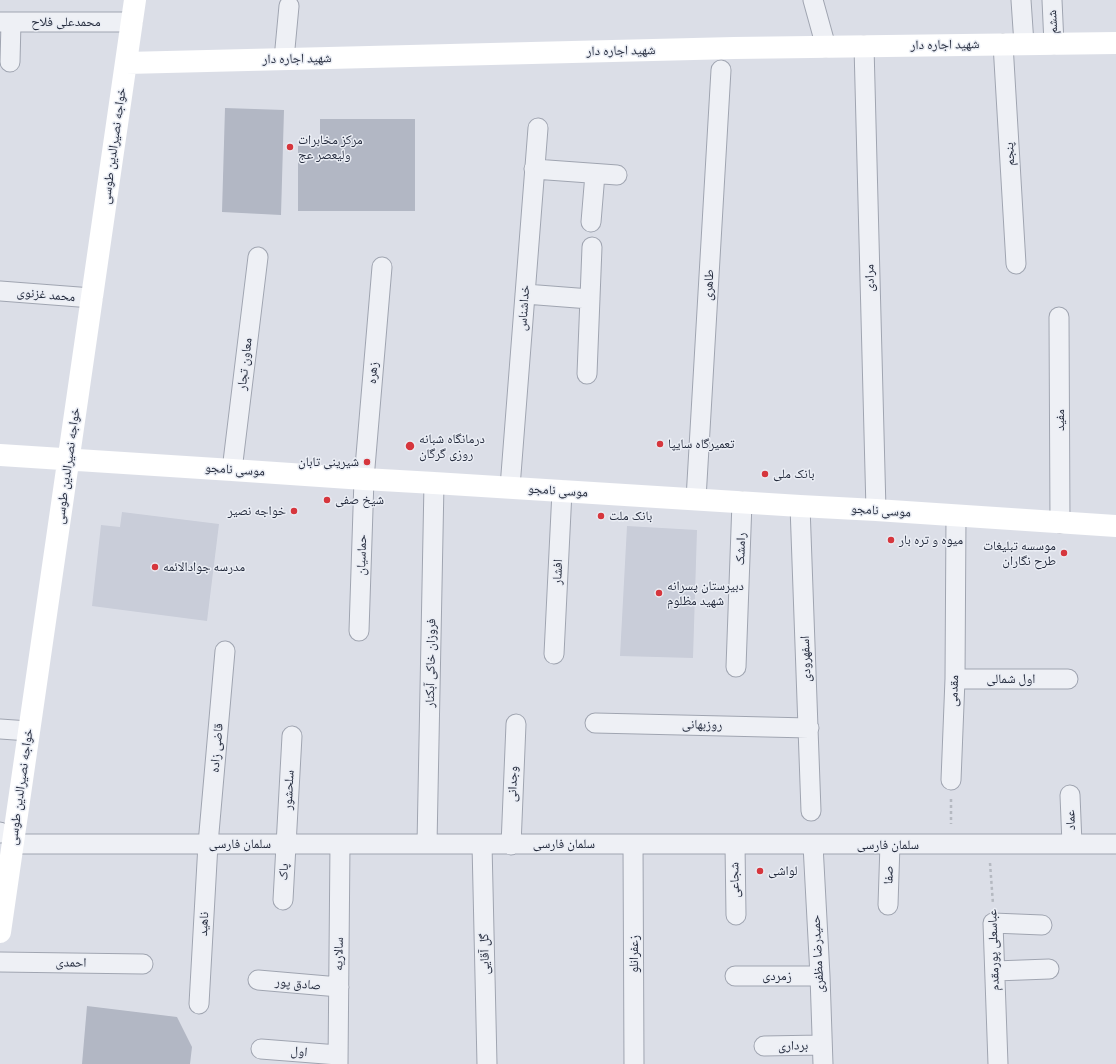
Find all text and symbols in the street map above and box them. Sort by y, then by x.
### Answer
street label: ششم [1045,10,1061,34]
street label: محمدعلی فلاح [31,14,101,30]
street label: شهید اجاره دار [910,37,980,53]
street label: شهید اجاره دار [586,43,656,59]
street label: شهید اجاره دار [262,51,332,67]
street label: خواجه نصیرالدین طوسی [98,87,130,205]
place label: مرکز مخابرات ولیعصر عج [298,132,363,163]
marker: مرکز مخابرات ولیعصر عج [285,142,295,152]
street label: پنجم [1002,142,1018,166]
street label: مرادی [862,264,878,292]
street label: طاهری [700,269,718,301]
street label: خداشناس [515,284,533,332]
street label: محمد غزنوی [16,285,76,305]
street label: معاون تجار [234,337,256,391]
street label: زهره [364,361,382,385]
street label: خواجه نصیرالدین طوسی [52,407,84,525]
street label: مفید [1052,409,1068,431]
place label: درمانگاه شبانه روزی گرگان [419,431,485,462]
place label: تعمیرگاه سایپا [668,436,734,452]
marker: تعمیرگاه سایپا [655,439,665,449]
marker: درمانگاه شبانه روزی گرگان [404,440,416,452]
place label: شیرینی تابان [298,454,359,470]
marker: شیرینی تابان [362,457,372,467]
street label: موسی نامجو [204,460,266,480]
place label: بانک ملی [773,466,815,482]
marker: بانک ملی [760,469,770,479]
street label: موسی نامجو [527,481,589,501]
place label: شیخ صفی [335,492,384,508]
marker: شیخ صفی [322,495,332,505]
street label: موسی نامجو [850,501,912,521]
place label: خواجه نصیر [228,503,286,519]
marker: خواجه نصیر [289,506,299,516]
place label: بانک ملت [609,508,652,524]
marker: بانک ملت [596,511,606,521]
street label: رامشک [733,532,749,566]
place label: میوه و تره بار [899,532,963,548]
street label: حماسیان [353,534,371,576]
marker: میوه و تره بار [886,535,896,545]
place label: موسسه تبلیغات طرح نگاران [983,538,1056,569]
marker: موسسه تبلیغات طرح نگاران [1059,548,1069,558]
place label: مدرسه جوادالائمه [163,559,245,575]
street label: افشار [550,559,566,585]
marker: مدرسه جوادالائمه [150,562,160,572]
place label: دبیرستان پسرانه شهید مظلوم [667,578,744,609]
marker: دبیرستان پسرانه شهید مظلوم [654,588,664,598]
street label: فروزان خاکی آبکنار [422,618,440,708]
street label: اسفهرودی [797,636,815,682]
street label: اول شمالی [987,671,1035,687]
street label: مقدمی [946,675,962,707]
street label: روزبهانی [682,717,722,733]
street label: قاضی زاده [207,723,227,773]
street label: خواجه نصیرالدین طوسی [5,728,37,846]
street label: وجدانی [505,766,521,802]
street label: سلحشور [280,770,298,810]
street label: عماد [1063,809,1079,831]
street label: سلمان فارسی [209,836,271,852]
street label: سلمان فارسی [533,836,595,852]
street label: سلمان فارسی [857,837,919,853]
street label: شجاعی [727,862,743,898]
street label: پاک [276,863,292,881]
place label: لواشی [768,863,797,879]
street label: صفا [881,865,897,885]
marker: لواشی [755,866,765,876]
street label: عباسعلی پورمقدم [985,909,1003,991]
street label: ناهید [196,911,212,937]
street label: حمیدرضا مظفری [808,914,828,994]
street label: گل آقایی [477,933,493,975]
street label: زعفرانلو [626,935,642,973]
street label: سالاریه [331,937,347,971]
street label: احمدی [55,955,87,971]
street label: زمردی [762,968,792,984]
street label: صادق پور [274,974,322,994]
street label: برداری [778,1038,808,1054]
street label: اول [290,1043,308,1061]

